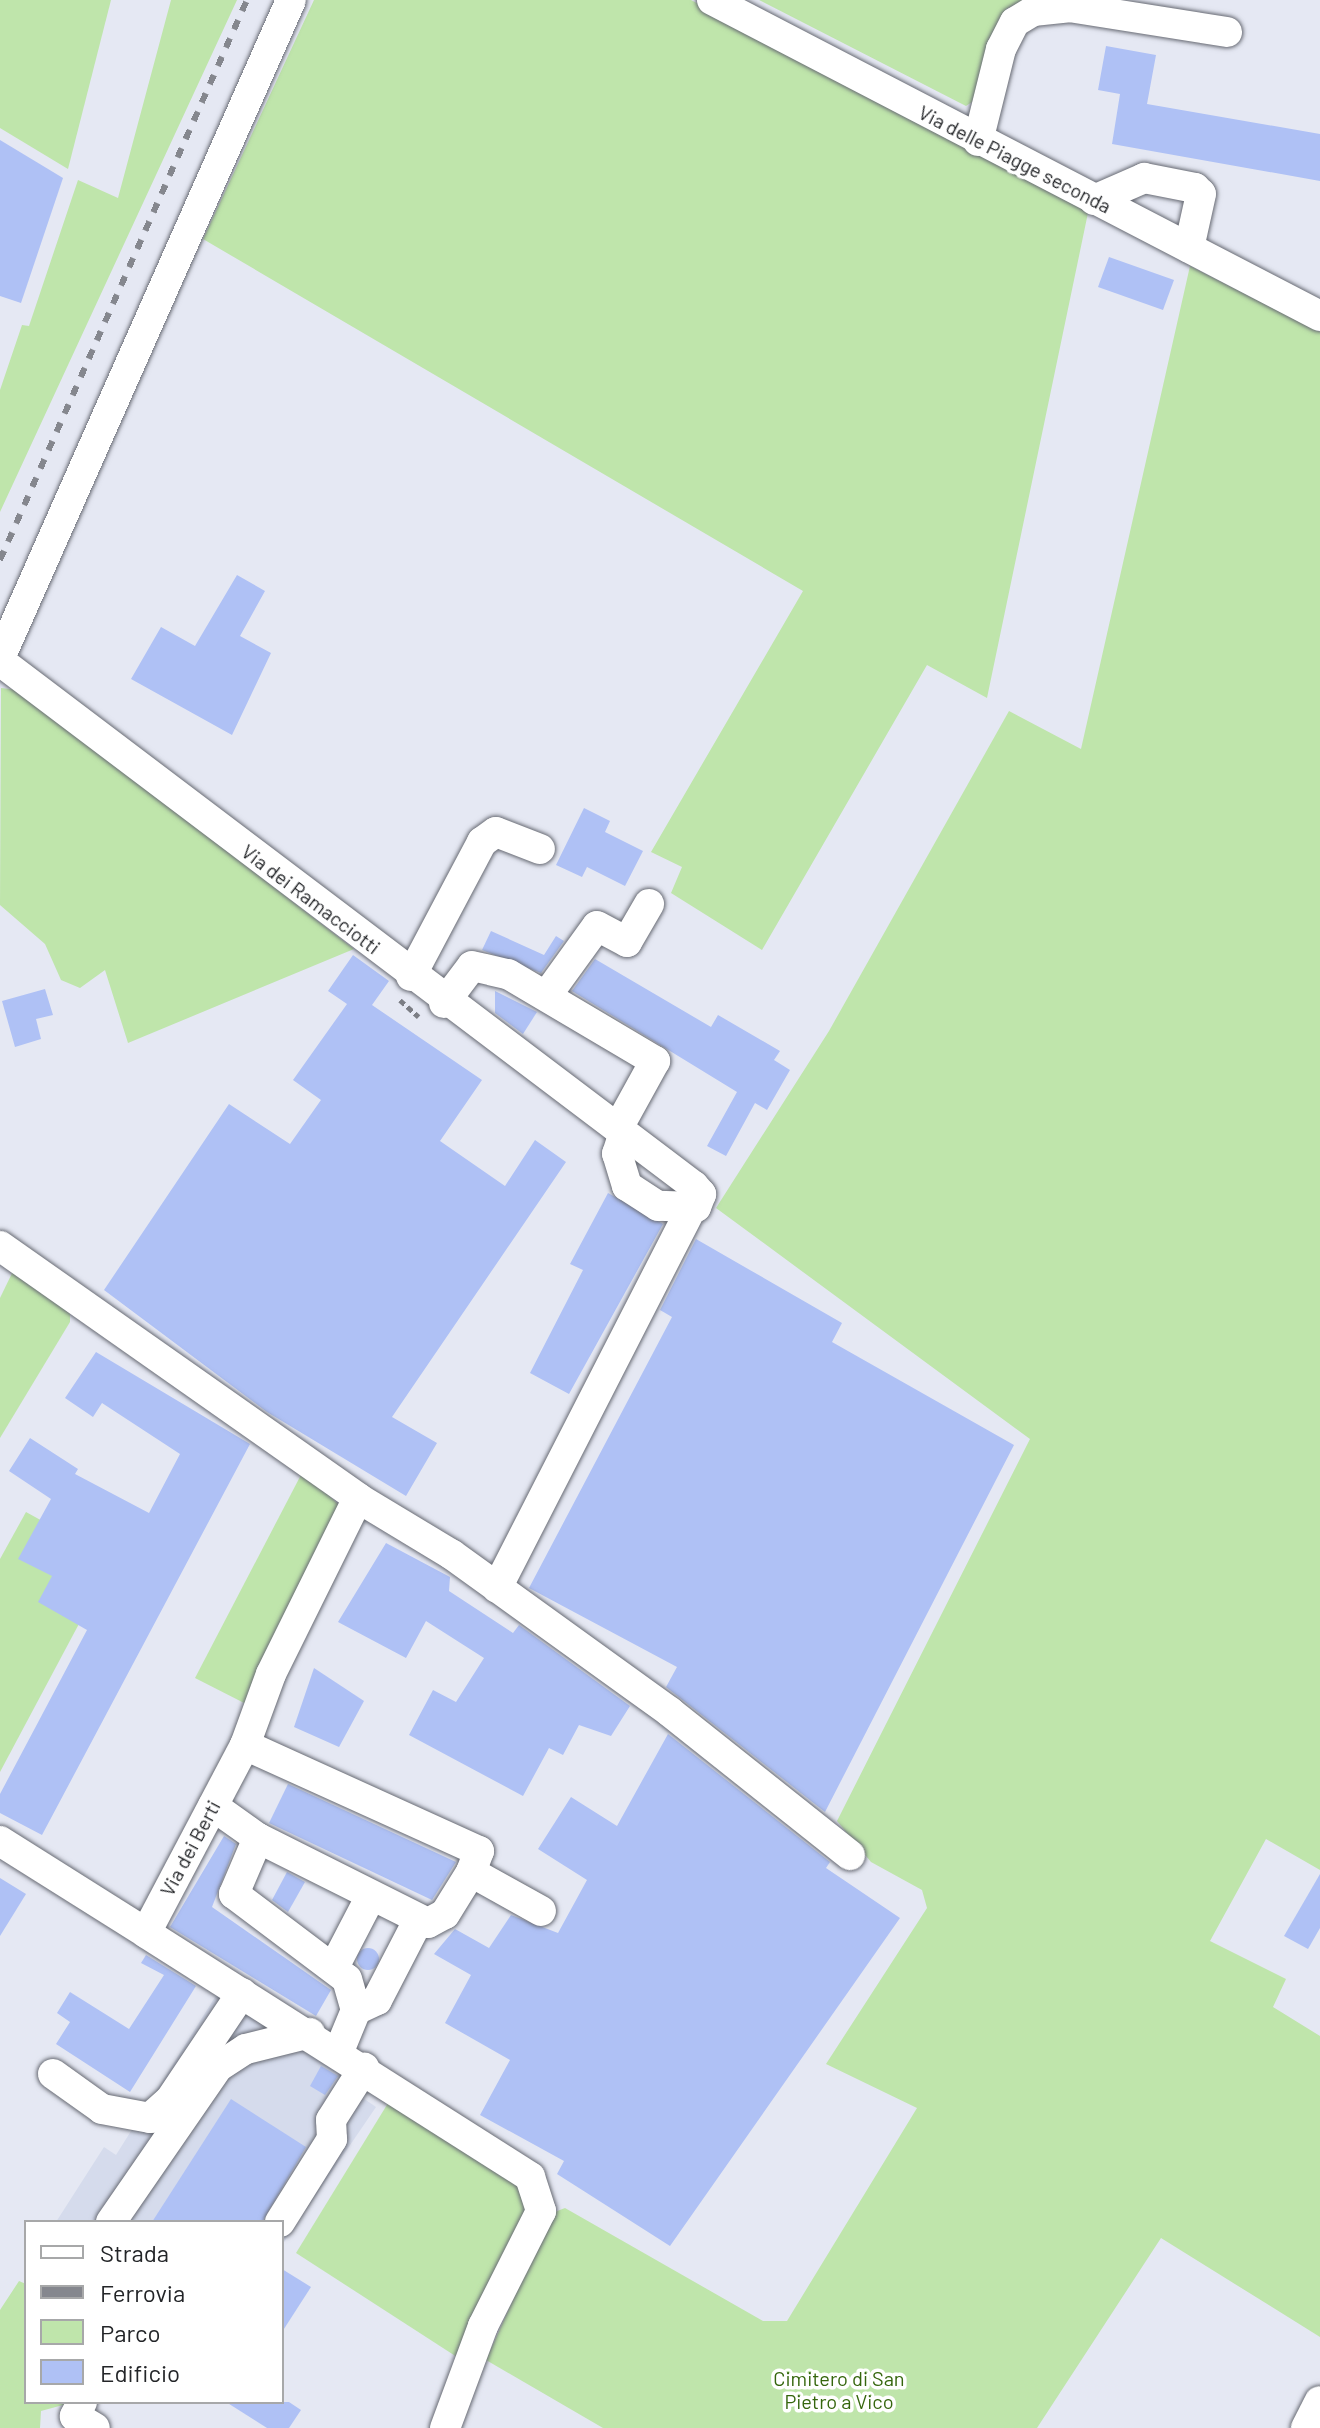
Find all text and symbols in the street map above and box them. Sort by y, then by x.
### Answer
street label: Via delle Piagge seconda [915,100,1115,218]
street label: Via dei Ramacciotti [237,839,385,959]
street label: Via dei Berti [155,1796,225,1900]
legend [24,2220,284,2404]
text: Strada [100,2238,169,2267]
text: Ferrovia [100,2278,185,2307]
text: Parco [100,2318,161,2347]
text: Edificio [100,2358,180,2387]
park label: Cimitero di San Pietro a Vico [773,2367,905,2414]

